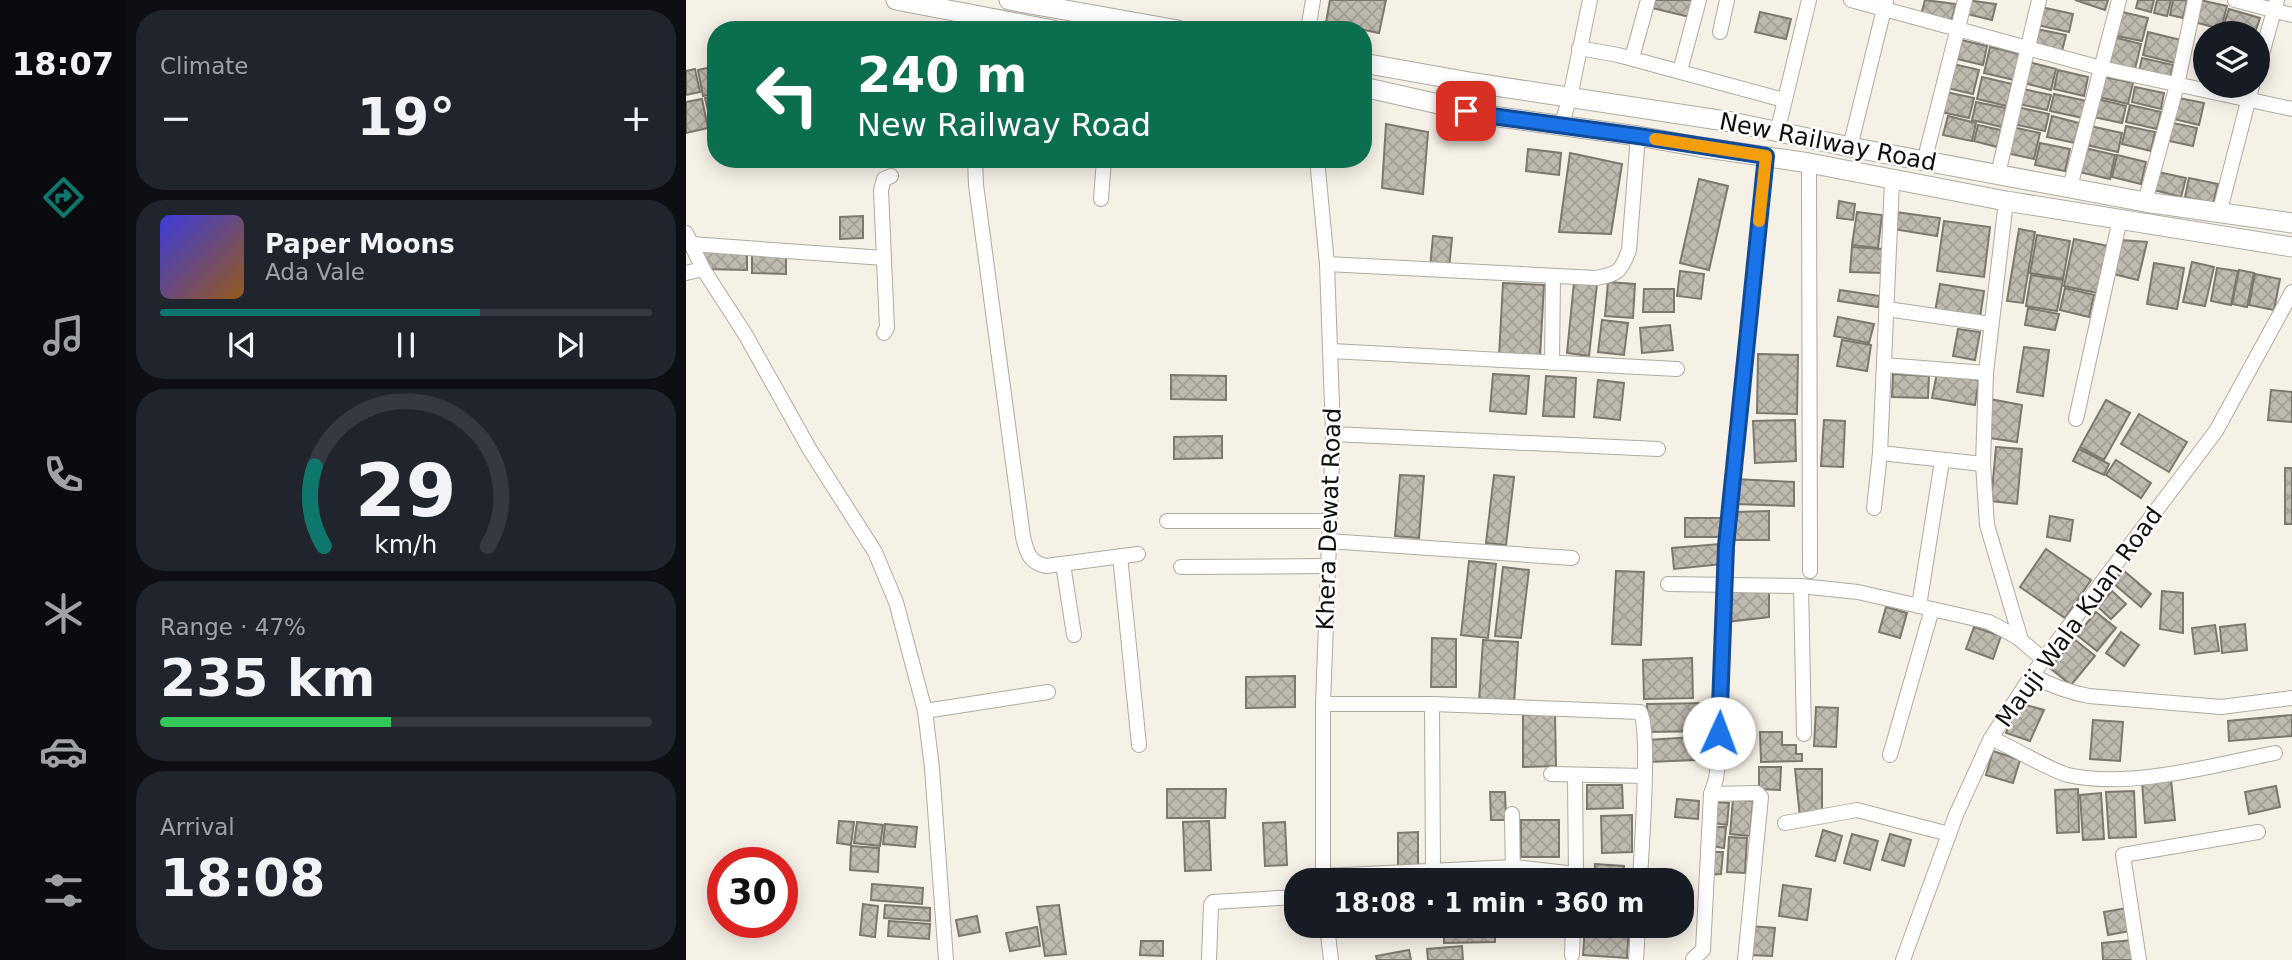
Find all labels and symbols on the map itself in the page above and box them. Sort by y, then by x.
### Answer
pin [1436,81,1496,141]
street label: New Railway Road [1717,107,1939,177]
street label: Khera Dewat Road [1311,407,1347,631]
street label: Mauji Wala Kuan Road [1990,502,2168,732]
position arrow [1682,696,1756,770]
speed limit sign: 30 [707,847,798,938]

